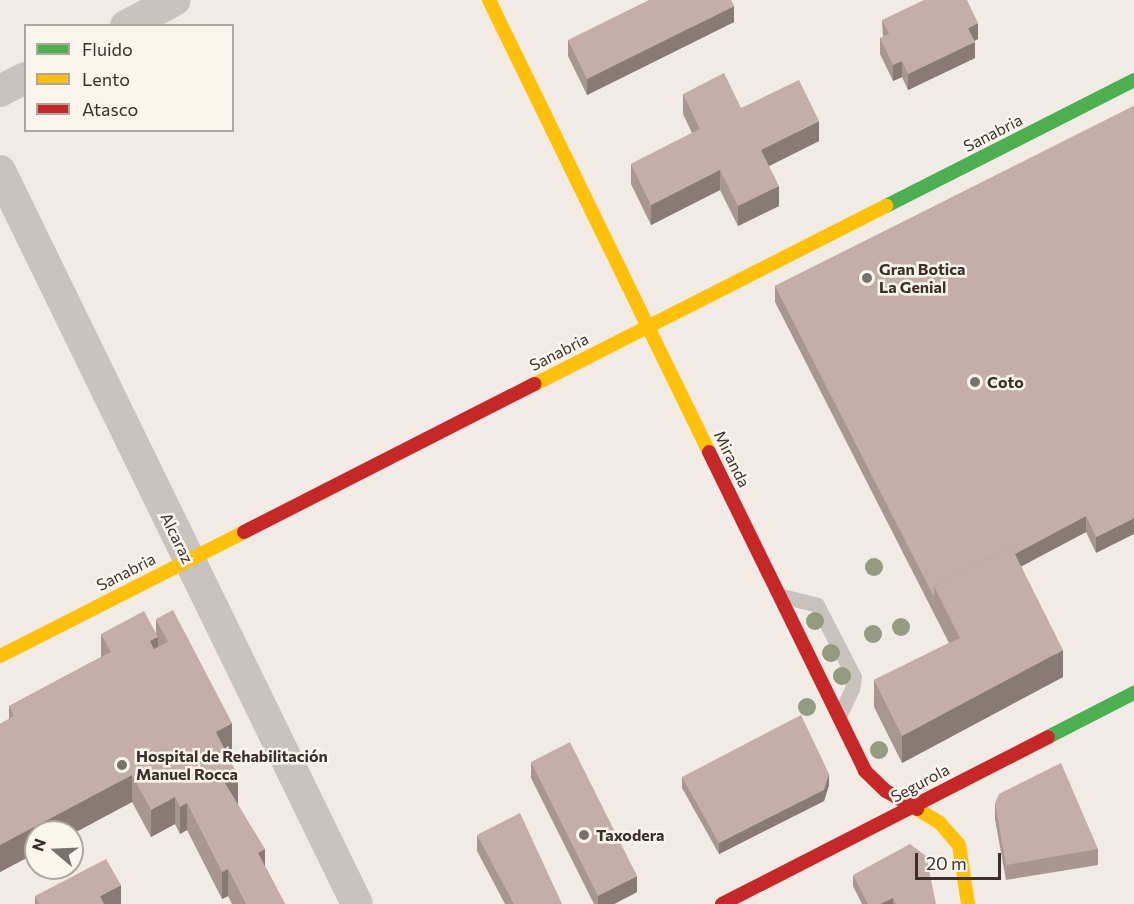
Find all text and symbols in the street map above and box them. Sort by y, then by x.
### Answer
legend [24,24,234,132]
text: Fluido [82,38,133,60]
text: Lento [82,68,130,90]
text: Atasco [82,98,138,120]
street label: Sanabria [960,110,1026,156]
place label: Gran Botica La Genial [879,259,965,297]
marker: Gran Botica La Genial [860,271,874,285]
street label: Sanabria [526,329,592,375]
place label: Coto [987,372,1024,392]
marker: Coto [968,375,982,389]
street label: Miranda [710,427,754,491]
street label: Alcaraz [157,510,197,566]
street label: Sanabria [93,549,159,595]
place label: Hospital de Rehabilitación Manuel Rocca [136,746,328,784]
marker: Hospital de Rehabilitación Manuel Rocca [113,756,131,774]
street label: Segurola [887,760,953,806]
north arrow [24,820,84,880]
place label: Taxodera [596,825,665,845]
marker: Taxodera [577,828,591,842]
text: N [27,836,49,853]
scale bar [918,841,1004,879]
text: 20 m [926,852,967,874]

